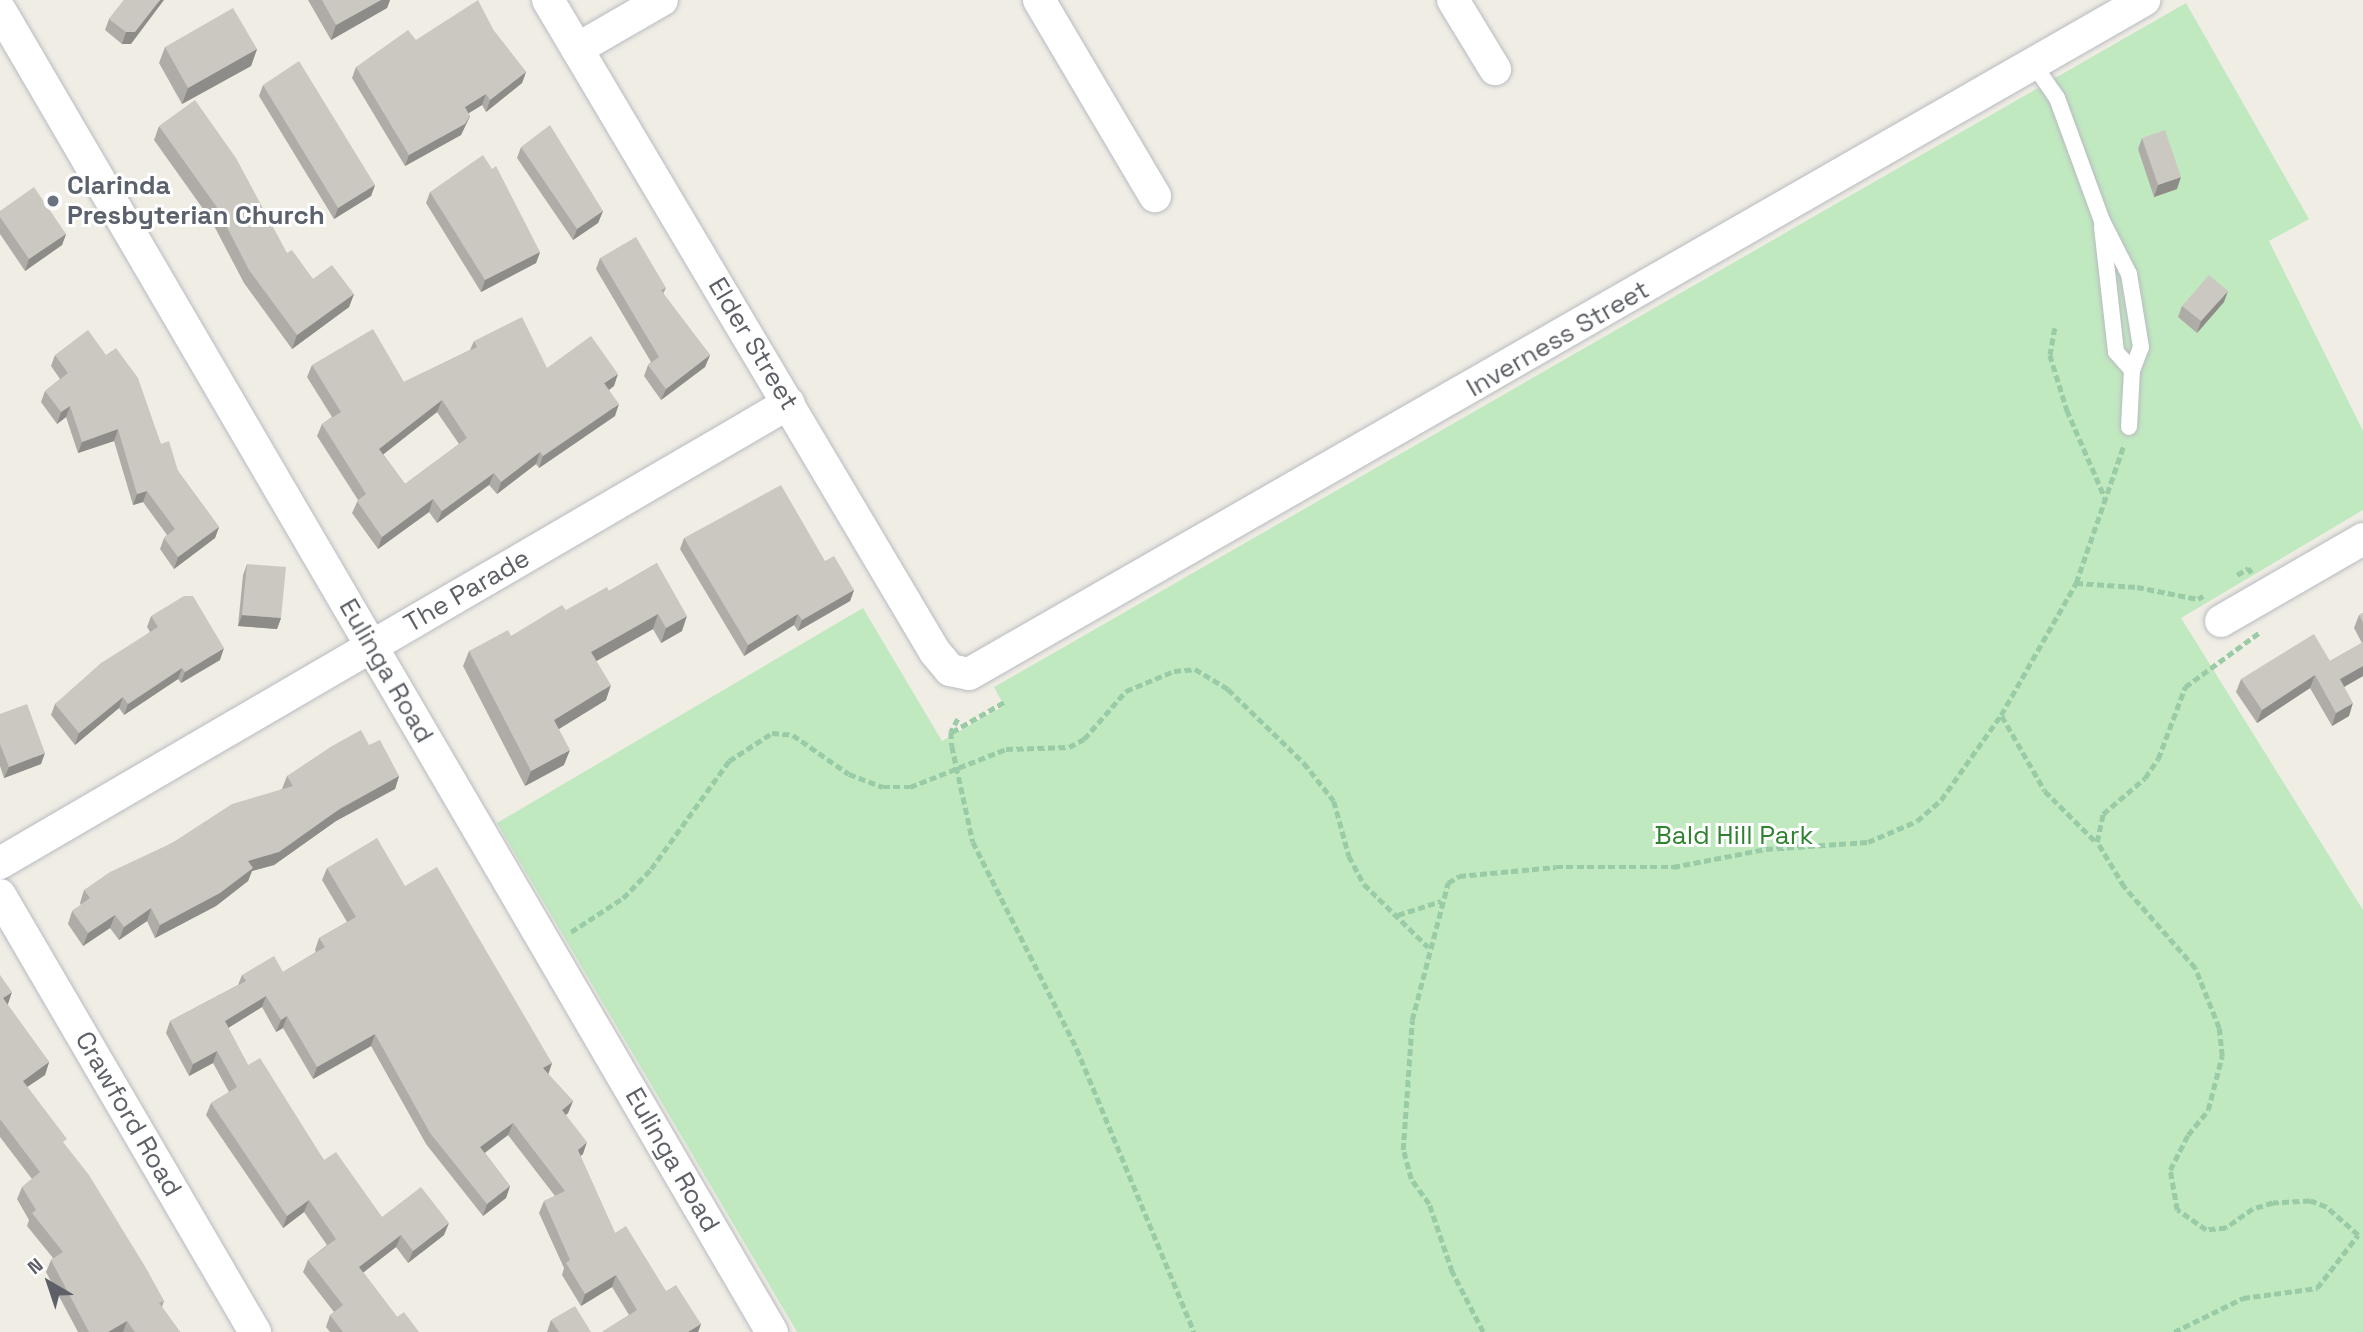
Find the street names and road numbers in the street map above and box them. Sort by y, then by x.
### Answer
street label: Elder Street [701,272,805,416]
street label: Inverness Street [1461,274,1655,404]
street label: The Parade [399,543,535,639]
street label: Eulinga Road [332,593,440,749]
street label: Crawford Road [68,1026,188,1202]
street label: Eulinga Road [618,1082,726,1238]

